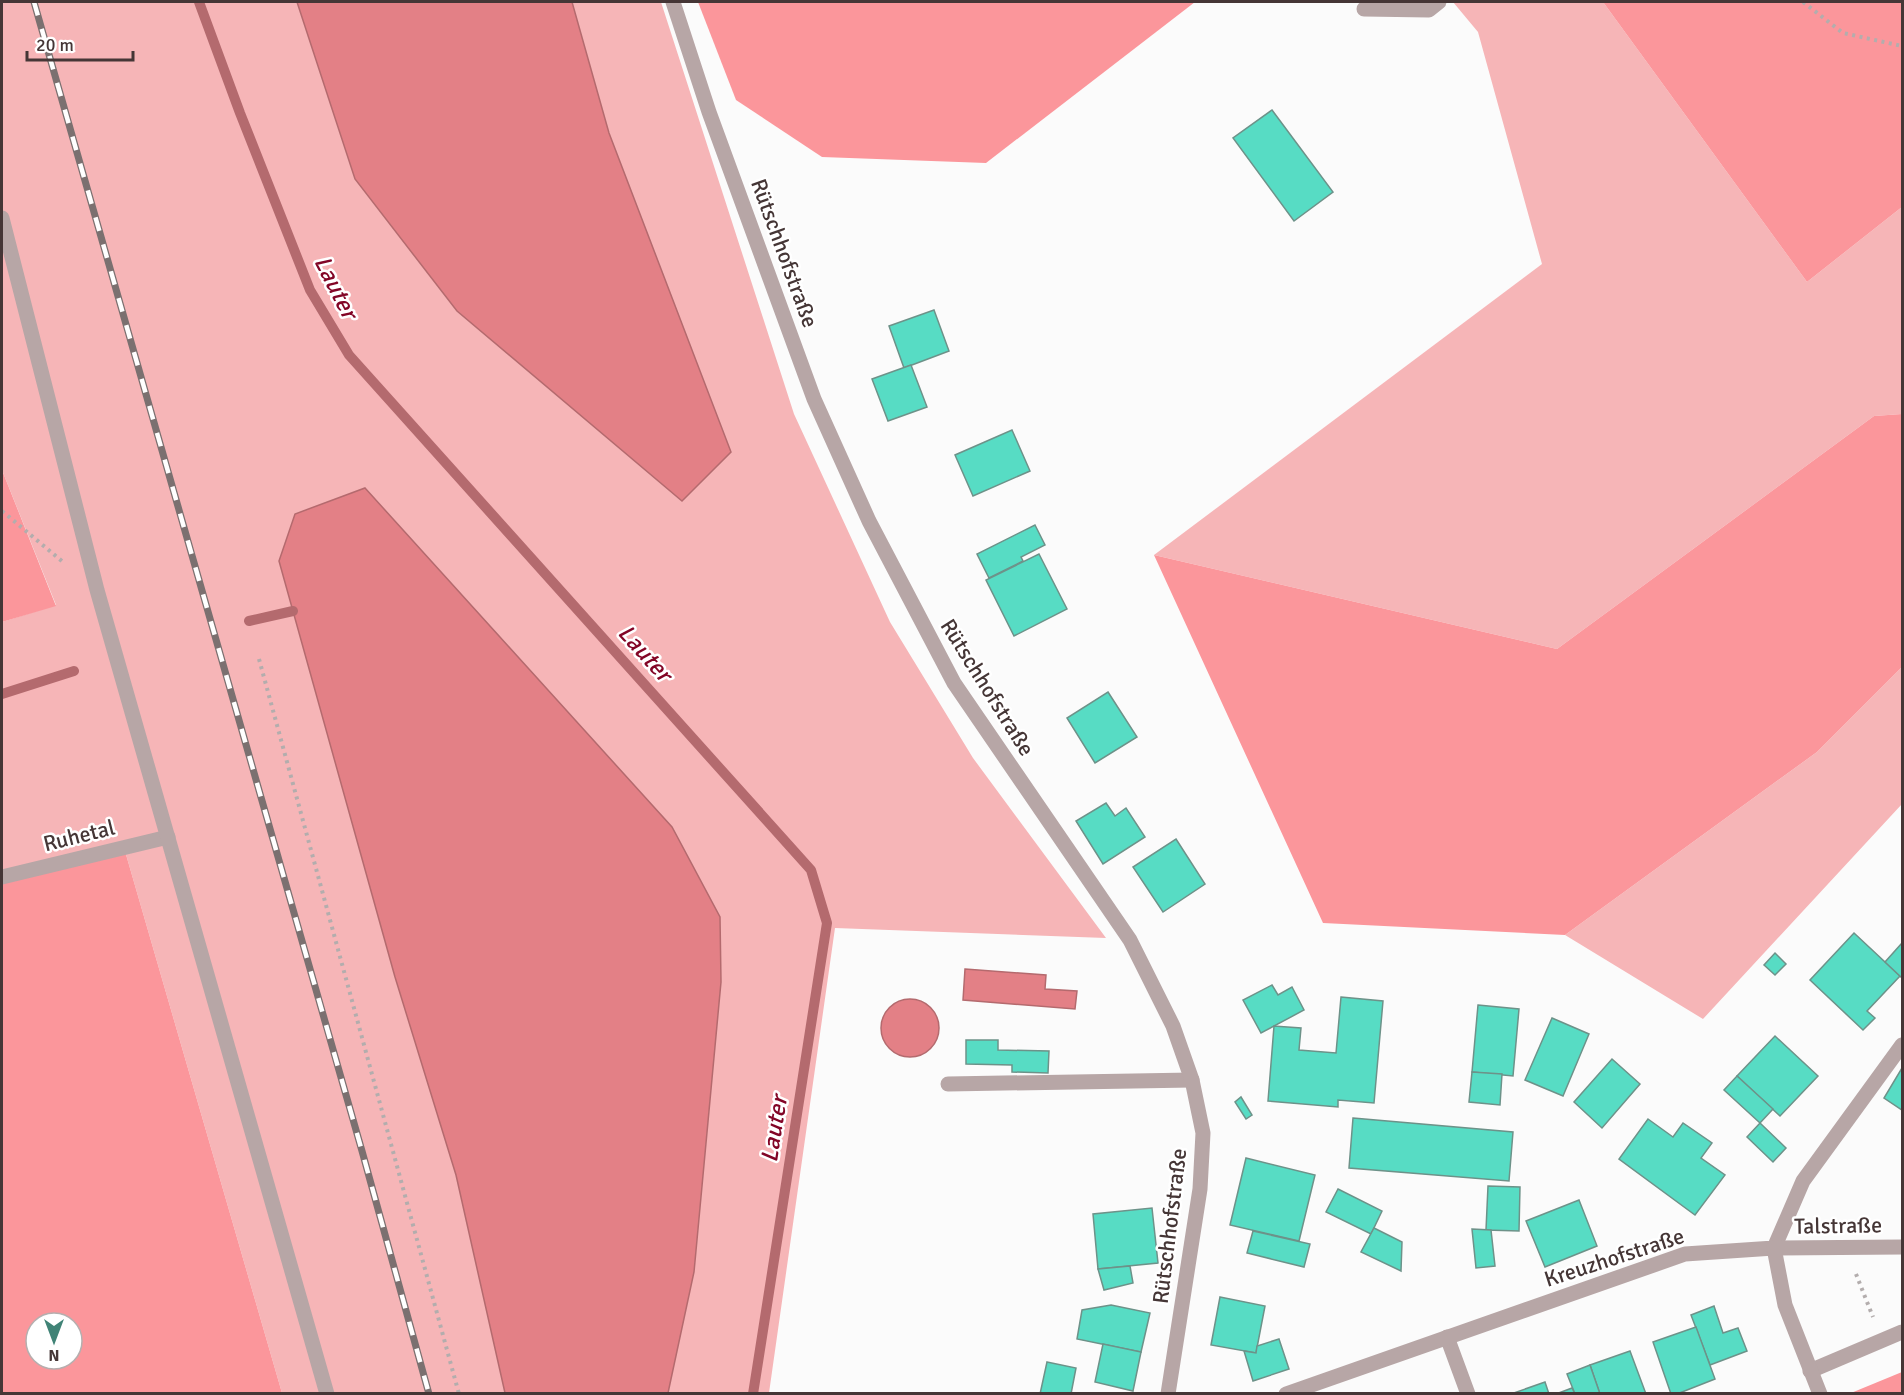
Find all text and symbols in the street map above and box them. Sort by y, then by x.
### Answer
scale bar [27,24,134,62]
text: 20 m [36,34,74,56]
street label: Rütschhofstraße [745,175,824,331]
water label: Lauter [308,251,366,326]
street label: Rütschhofstraße [935,614,1040,761]
water label: Lauter [612,618,681,690]
street label: Ruhetal [40,814,118,857]
water label: Lauter [754,1091,795,1164]
street label: Rütschhofstraße [1147,1147,1192,1305]
street label: Talstraße [1794,1211,1882,1240]
street label: Kreuzhofstraße [1541,1222,1688,1293]
north arrow [24,1311,84,1371]
text: N [48,1345,60,1365]

